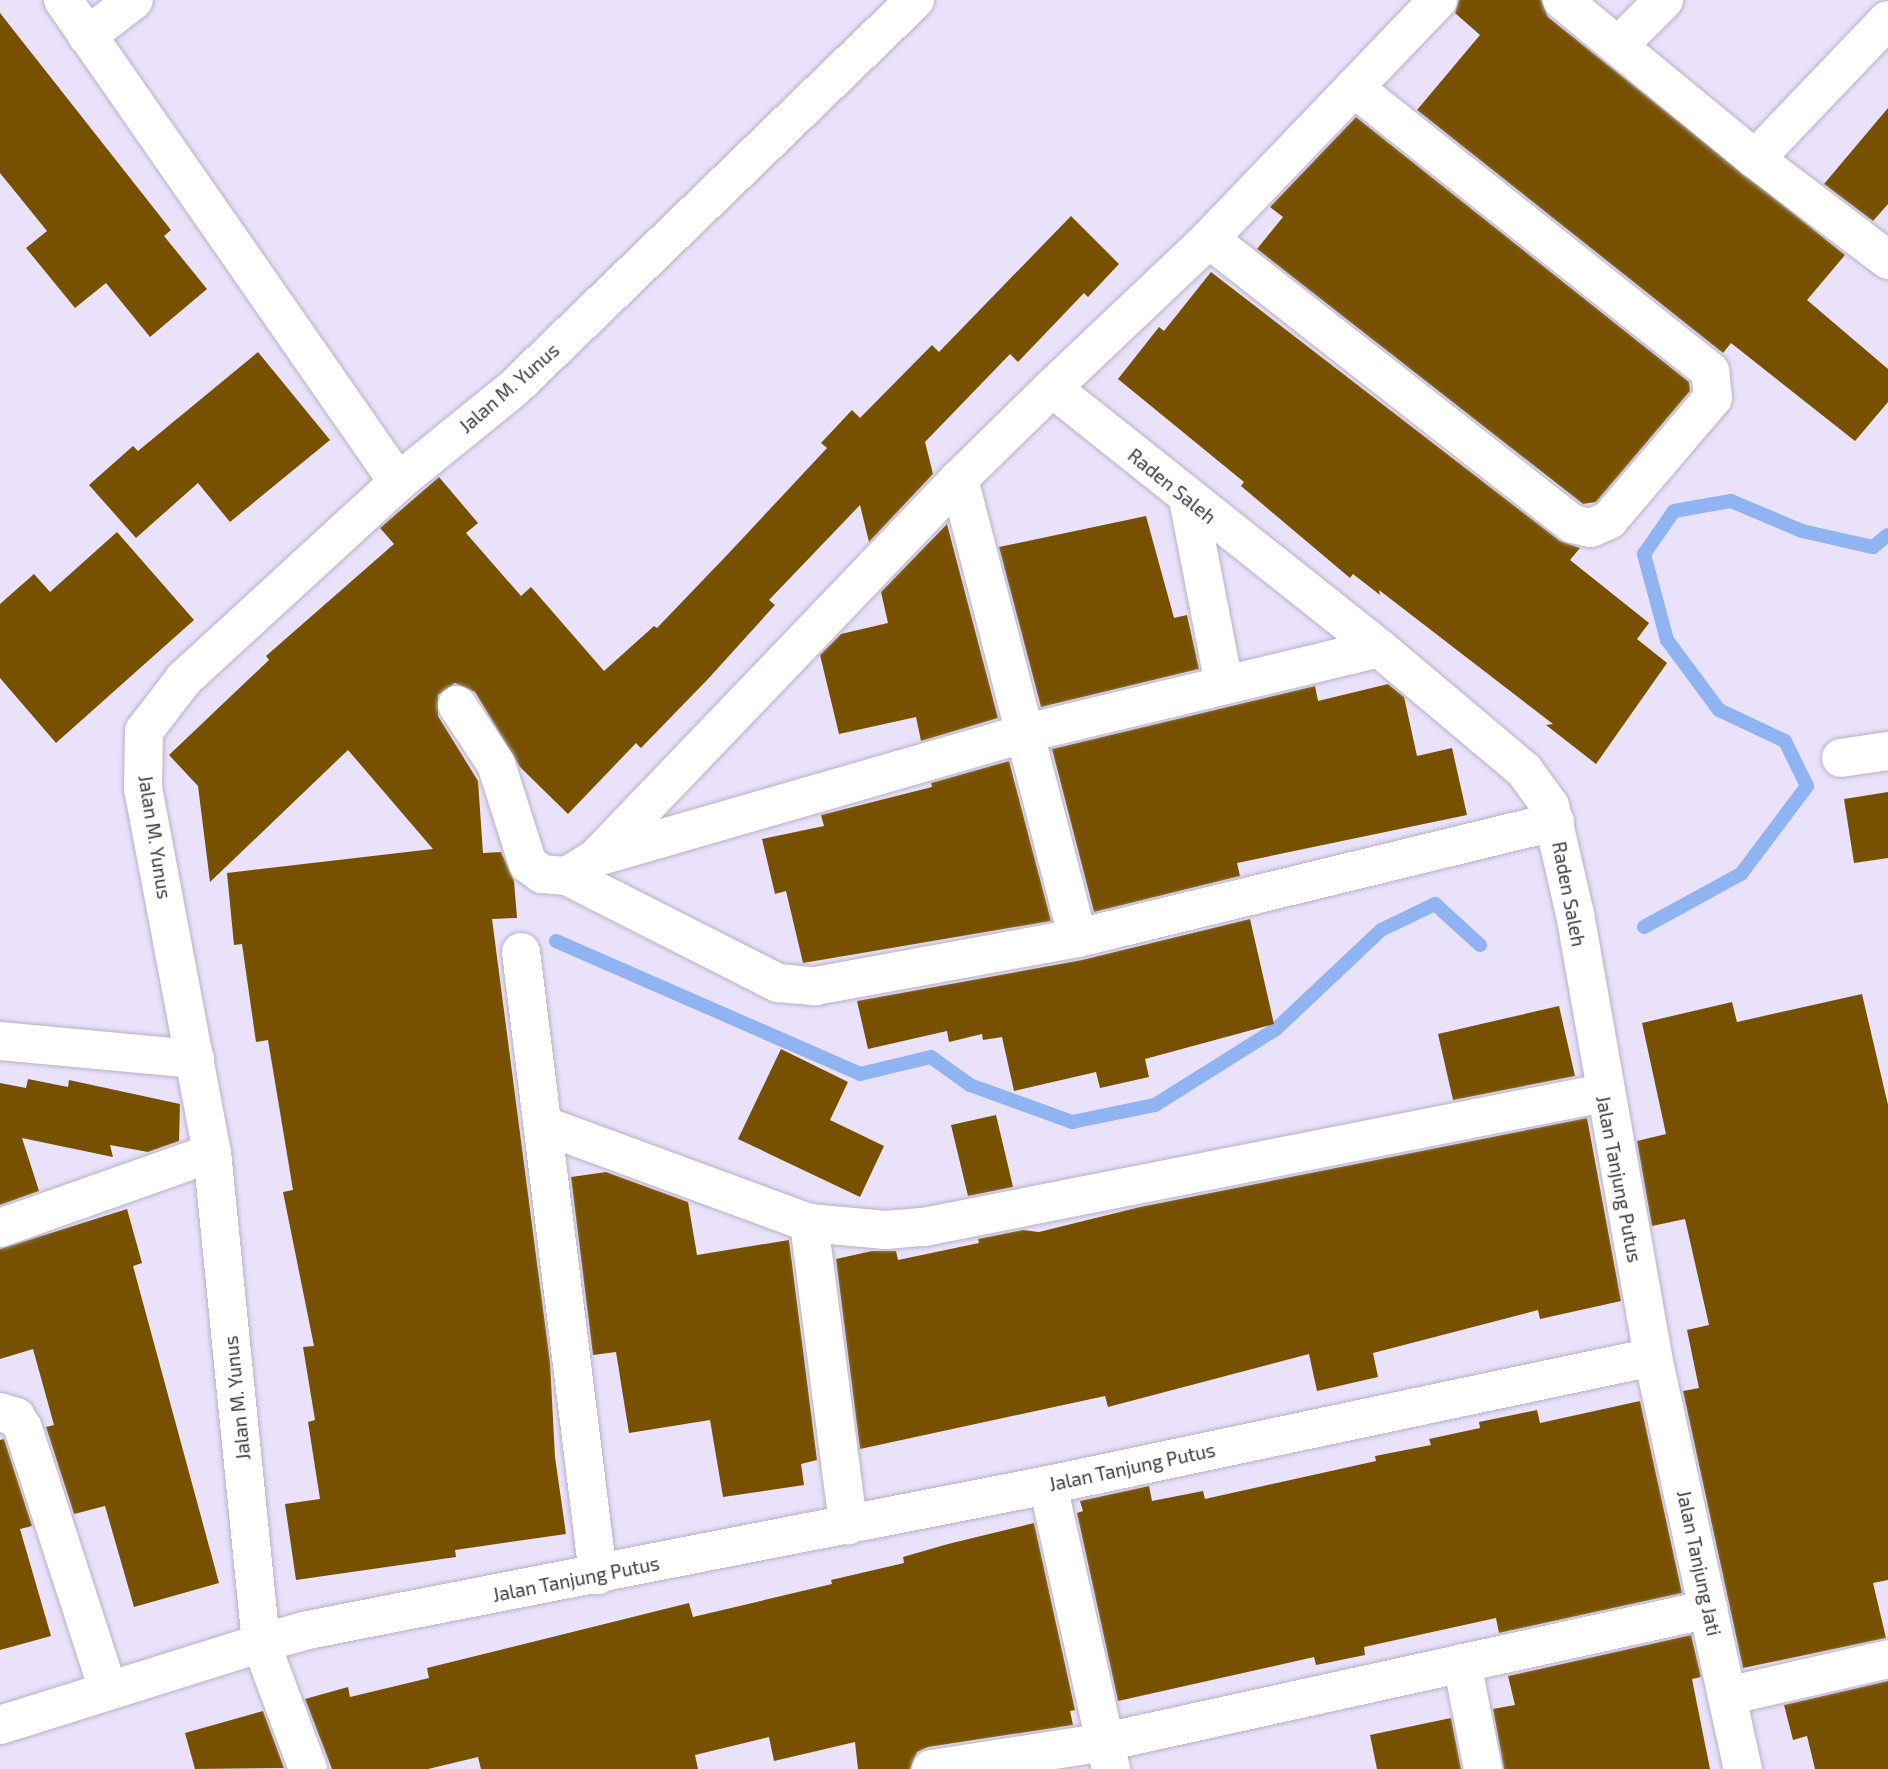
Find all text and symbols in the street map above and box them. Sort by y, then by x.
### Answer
street label: Jalan M. Yunus [454,338,564,438]
street label: Raden Saleh [1123,444,1221,528]
street label: Jalan M. Yunus [134,773,176,901]
street label: Raden Saleh [1548,840,1590,948]
street label: Jalan Tanjung Putus [1592,1093,1646,1265]
street label: Jalan M. Yunus [219,1334,255,1462]
street label: Jalan Tanjung Putus [1046,1438,1218,1496]
street label: Jalan Tanjung Jati [1672,1488,1726,1638]
street label: Jalan Tanjung Putus [490,1552,662,1606]

